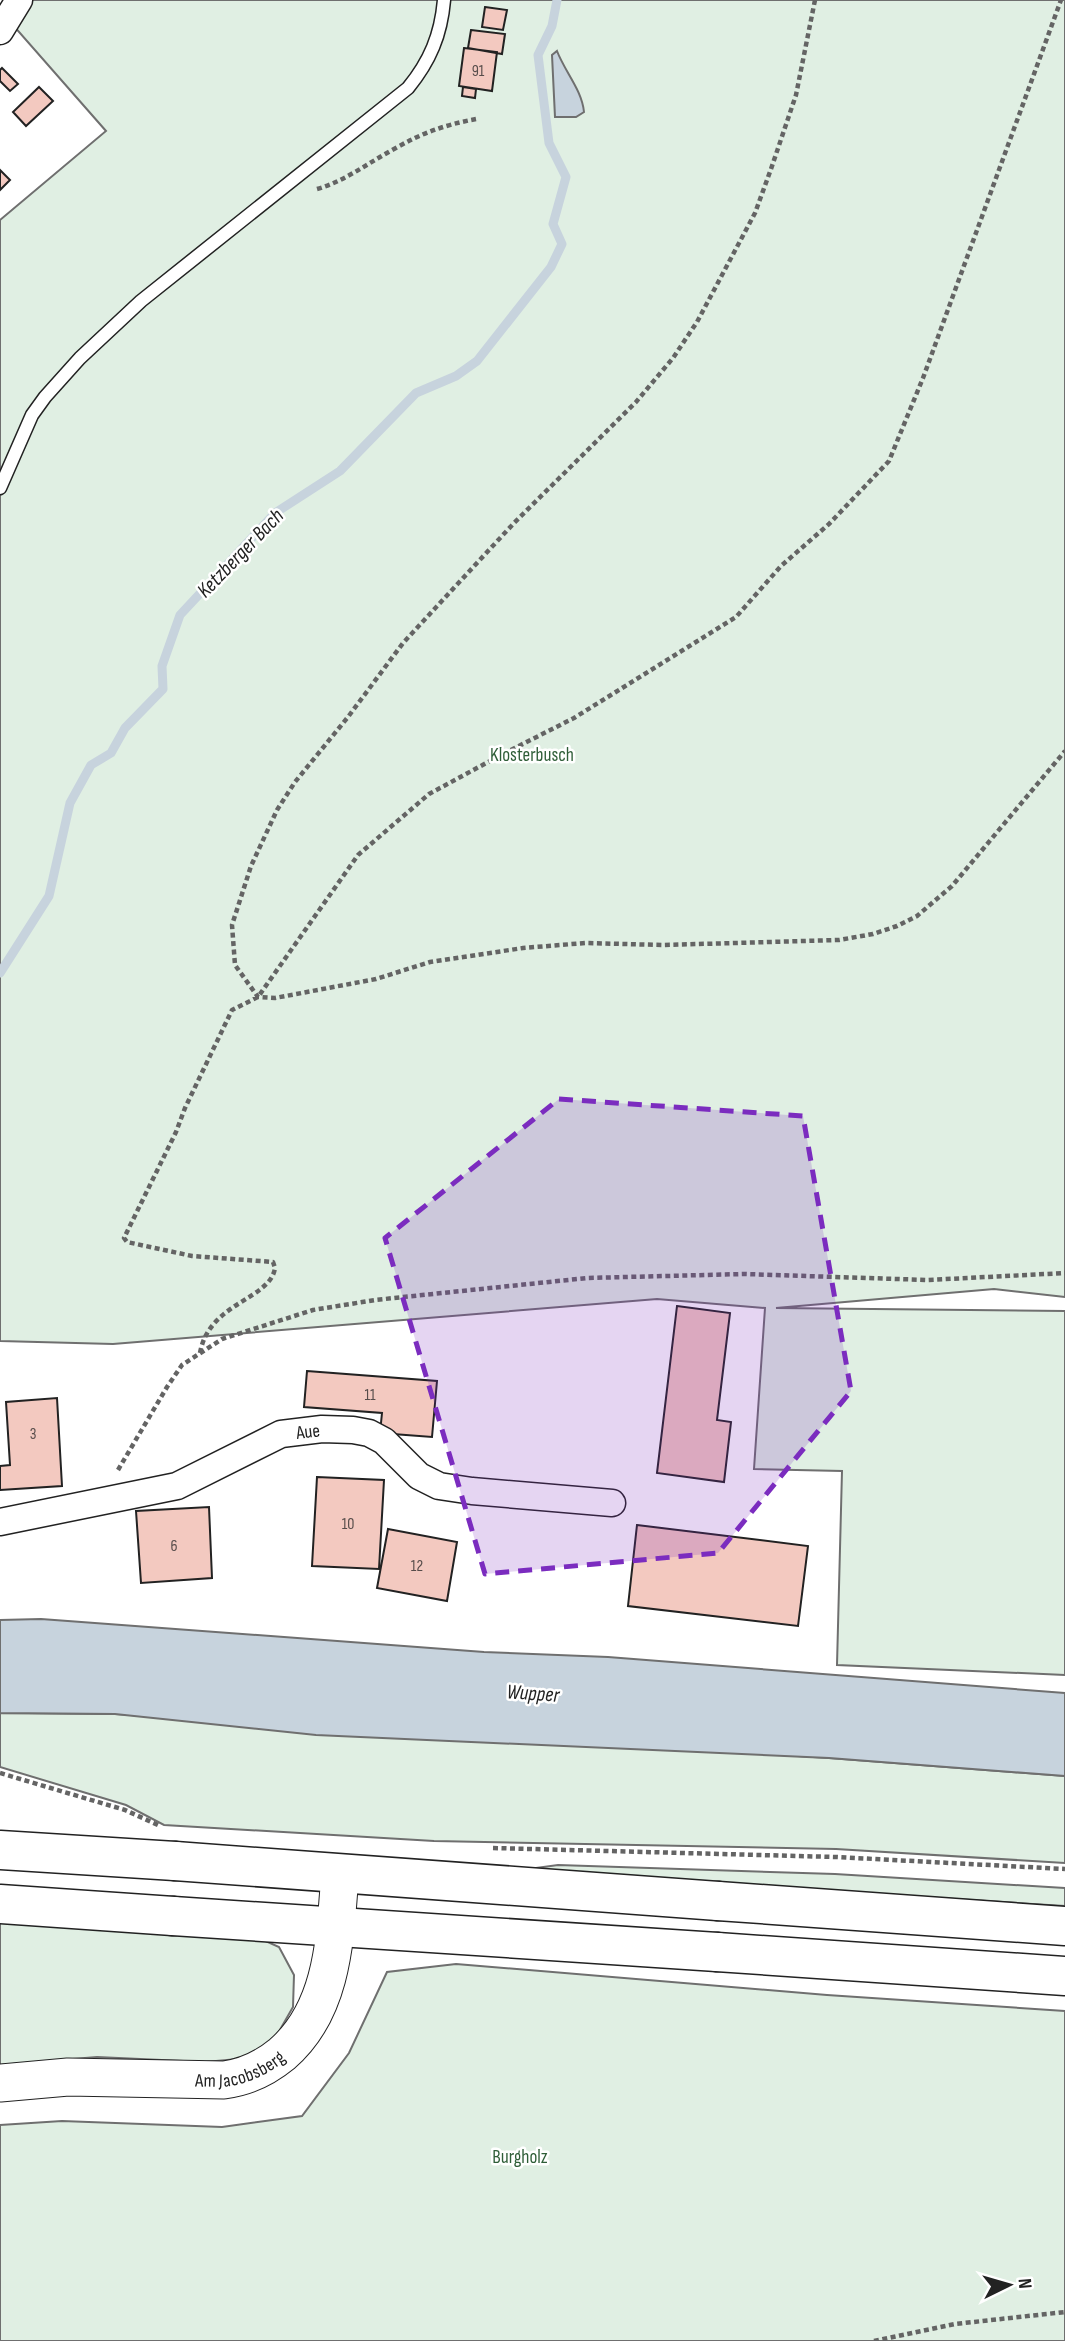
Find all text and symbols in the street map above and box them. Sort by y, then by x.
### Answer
house number: 91 [472,62,485,81]
water label: Ketzberger Bach [192,504,289,603]
park label: Klosterbusch [490,744,574,767]
house number: 11 [364,1386,376,1405]
street label: Aue [294,1419,321,1445]
house number: 3 [30,1425,36,1444]
house number: 10 [342,1515,354,1534]
house number: 6 [170,1537,178,1556]
house number: 12 [411,1557,423,1576]
water label: Wupper [506,1679,561,1708]
street label: Am Jacobsberg [194,2046,290,2093]
park label: Burgholz [492,2146,548,2169]
north arrow [974,2250,1044,2320]
text: N [1013,2278,1036,2290]

